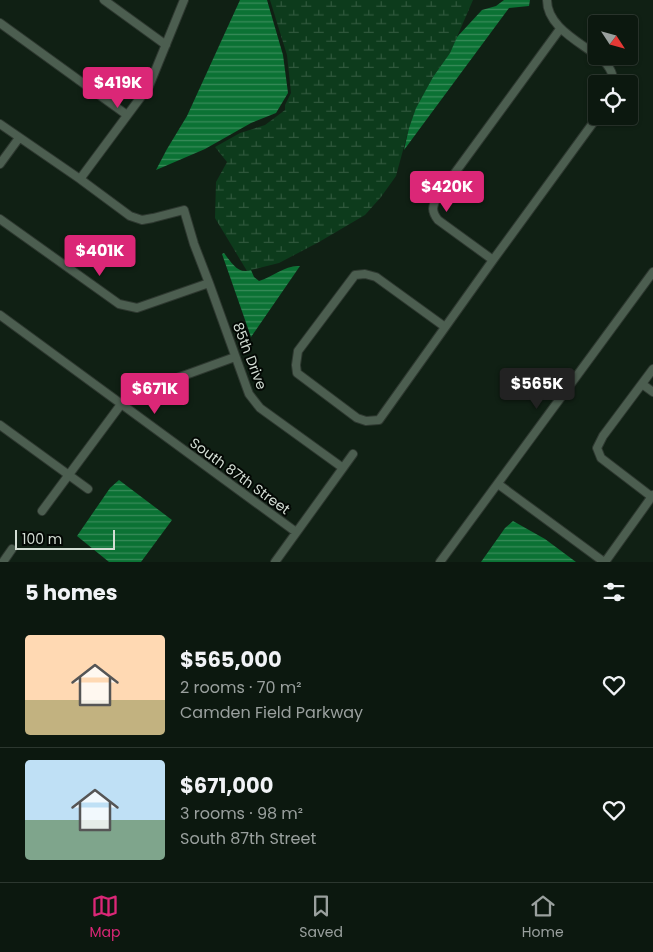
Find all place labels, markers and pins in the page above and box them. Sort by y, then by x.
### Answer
pin: $419K [83,66,153,109]
pin: $420K [412,170,482,213]
pin: $401K [65,234,135,277]
pin: $565K [502,368,572,410]
pin: $671K [120,372,190,415]

